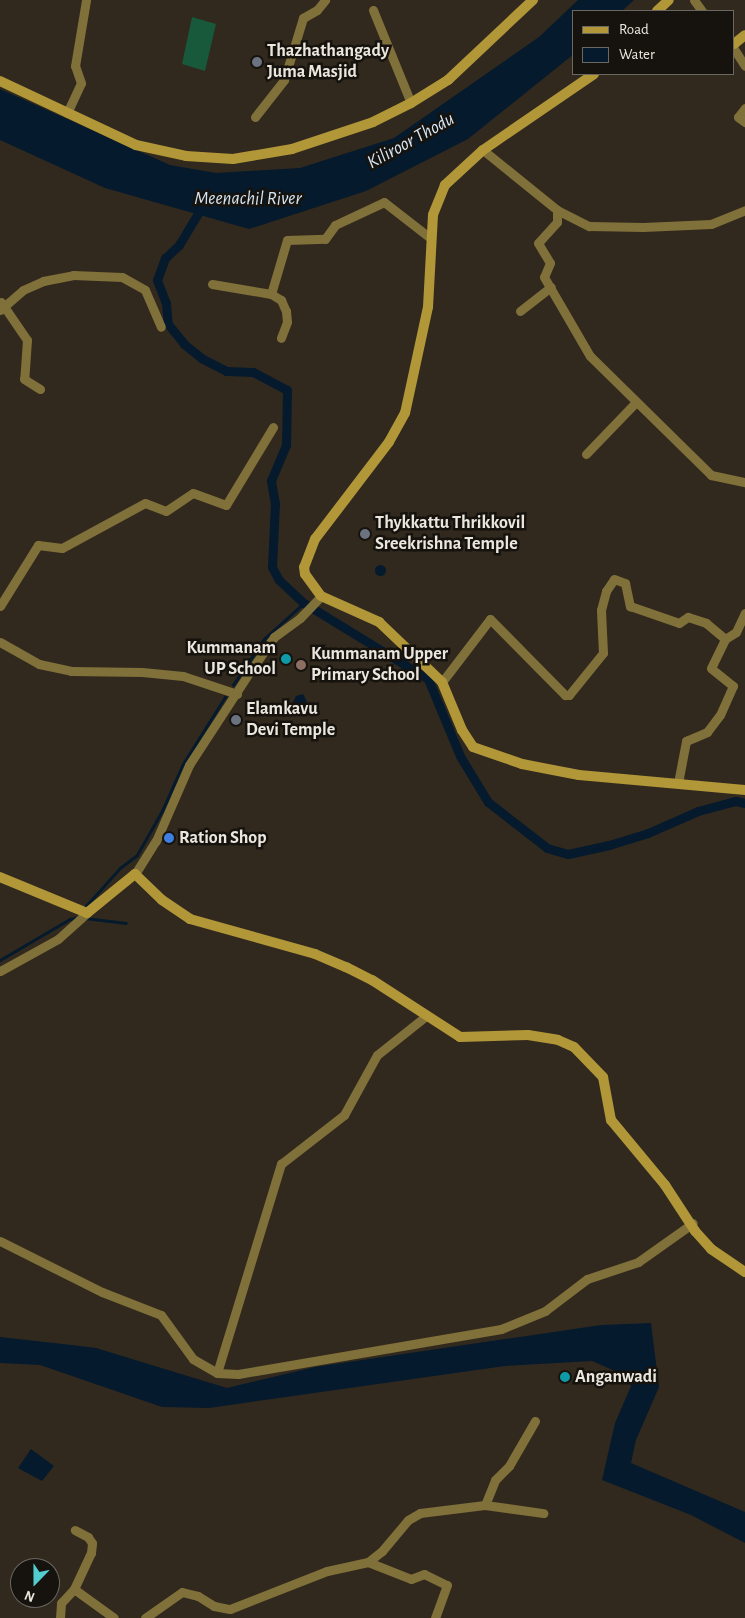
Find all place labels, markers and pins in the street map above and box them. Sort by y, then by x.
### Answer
place label: Thazhathangady Juma Masjid [267,41,389,84]
marker: Thazhathangady Juma Masjid [251,56,263,68]
place label: Thykkattu Thrikkovil Sreekrishna Temple [375,513,525,556]
marker: Thykkattu Thrikkovil Sreekrishna Temple [359,528,371,540]
place label: Kummanam UP School [186,638,276,681]
place label: Kummanam Upper Primary School [311,644,448,686]
marker: Kummanam UP School [280,653,292,665]
marker: Kummanam Upper Primary School [295,659,307,671]
place label: Elamkavu Devi Temple [246,699,335,742]
marker: Elamkavu Devi Temple [230,714,242,726]
place label: Ration Shop [179,827,267,849]
marker: Ration Shop [163,832,175,844]
place label: Anganwadi [575,1366,657,1388]
marker: Anganwadi [559,1371,571,1383]

